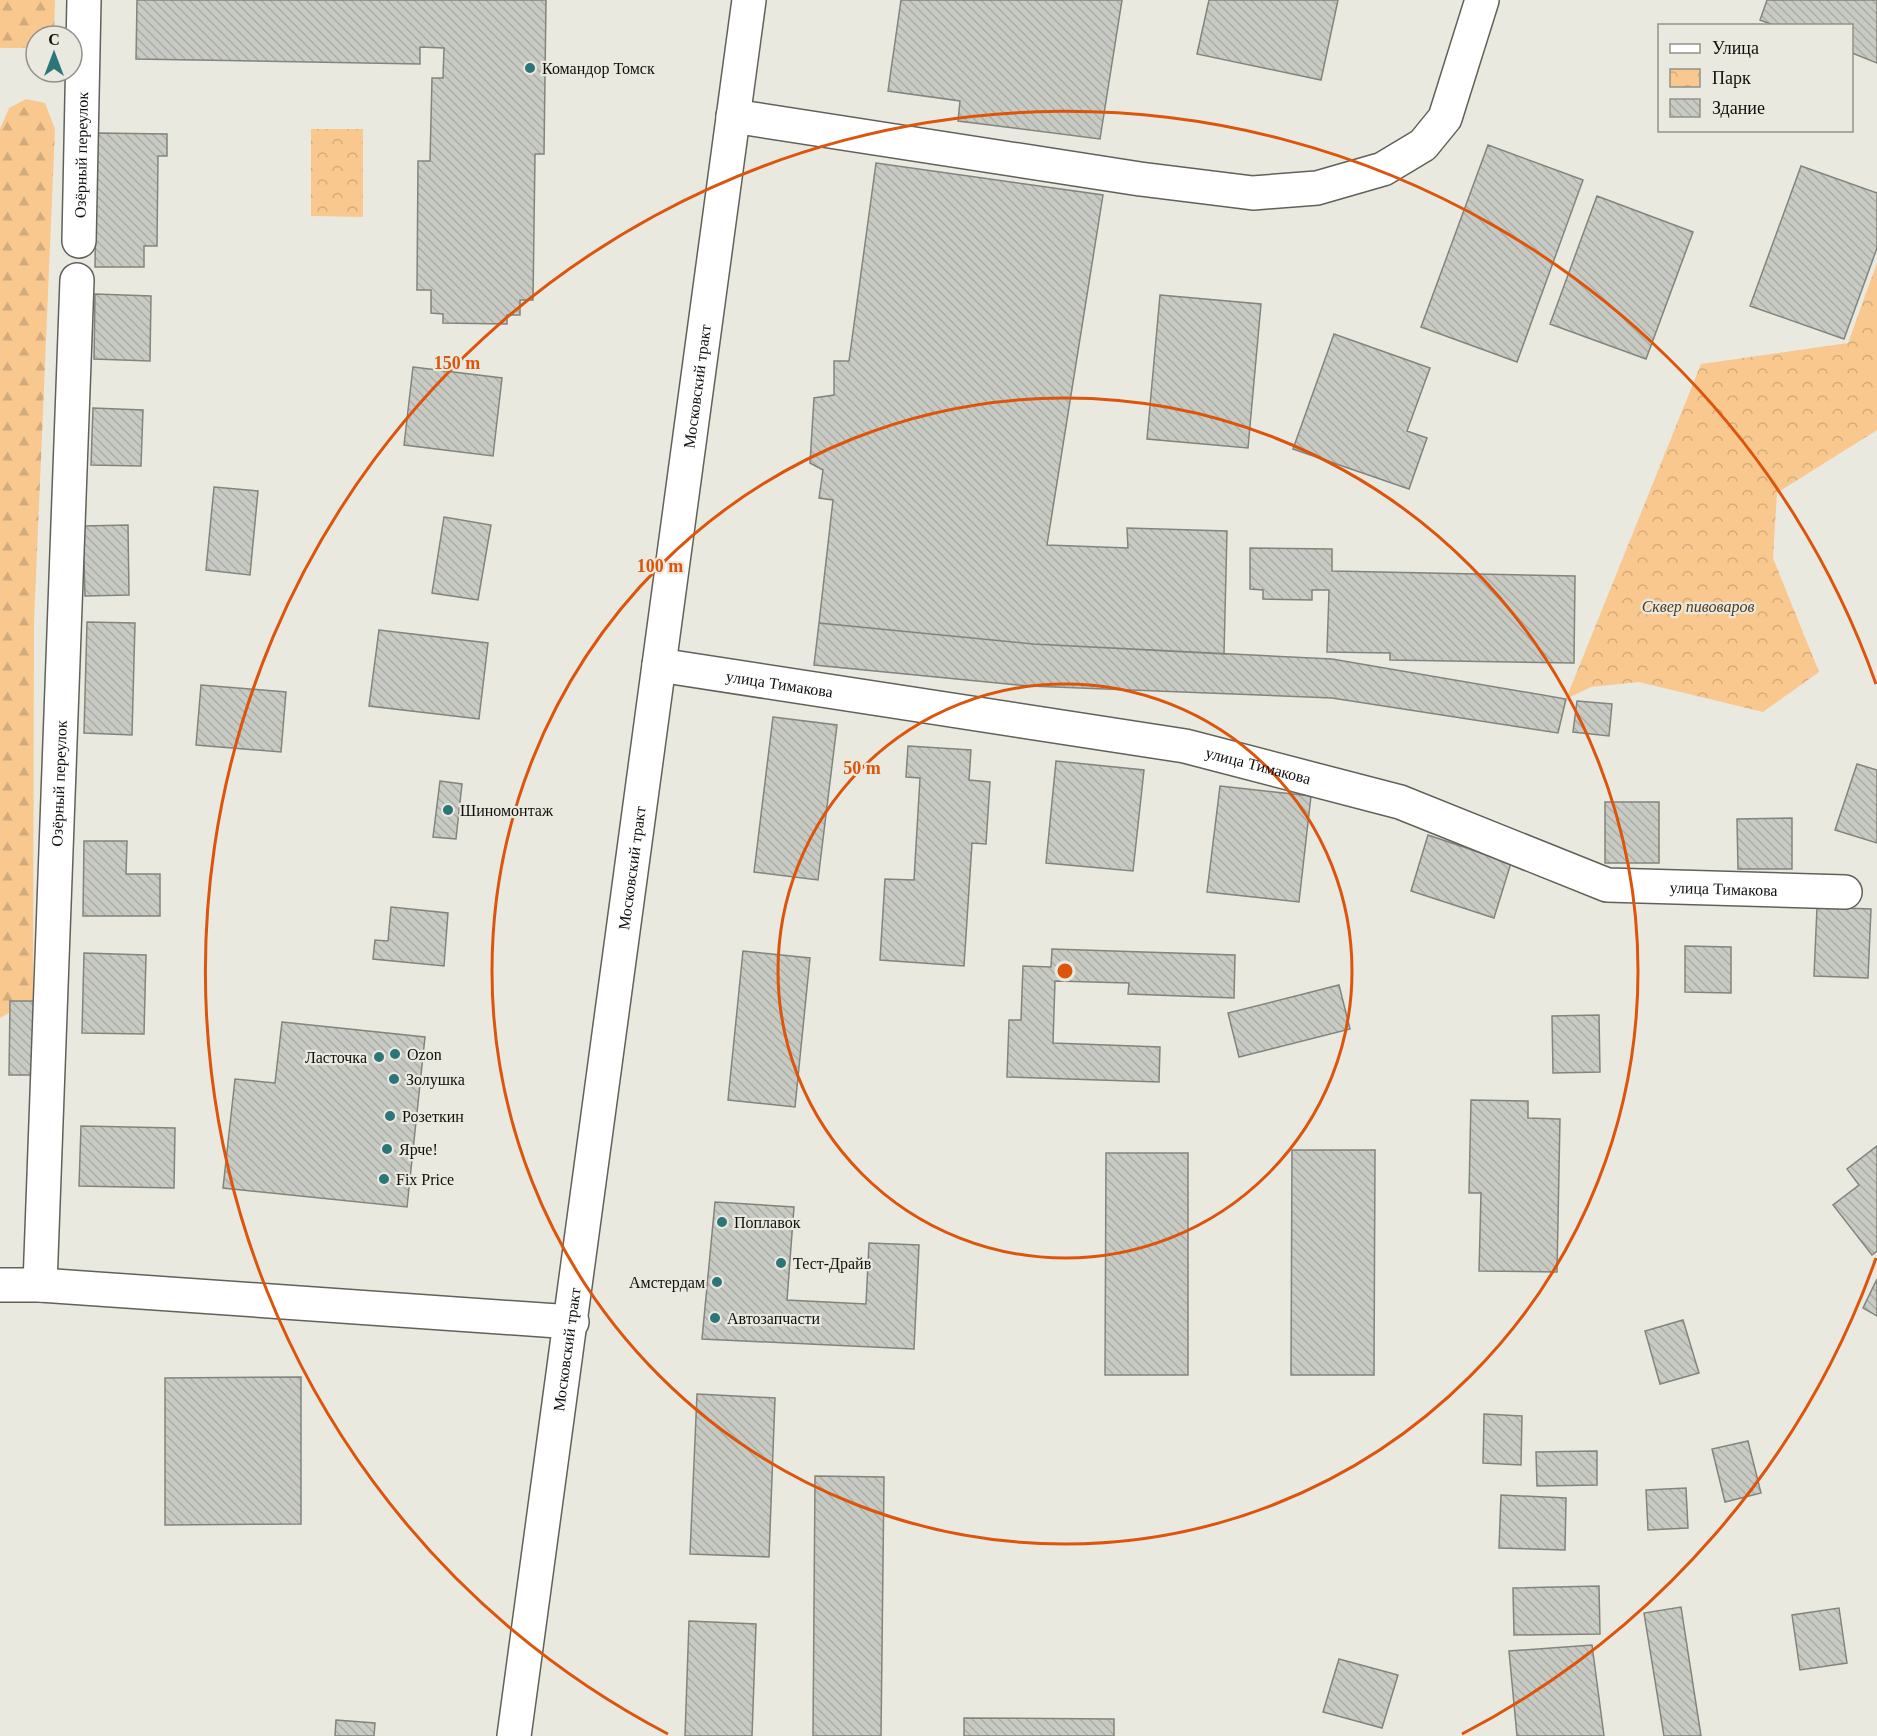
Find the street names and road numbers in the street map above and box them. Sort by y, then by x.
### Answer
street label: Озёрный переулок [71,91,91,218]
street label: Московский тракт [680,323,713,449]
street label: улица Тимакова [725,667,834,700]
street label: Озёрный переулок [48,720,69,847]
street label: улица Тимакова [1204,743,1313,787]
street label: Московский тракт [615,805,648,931]
street label: улица Тимакова [1669,878,1778,899]
street label: Московский тракт [550,1287,583,1412]

